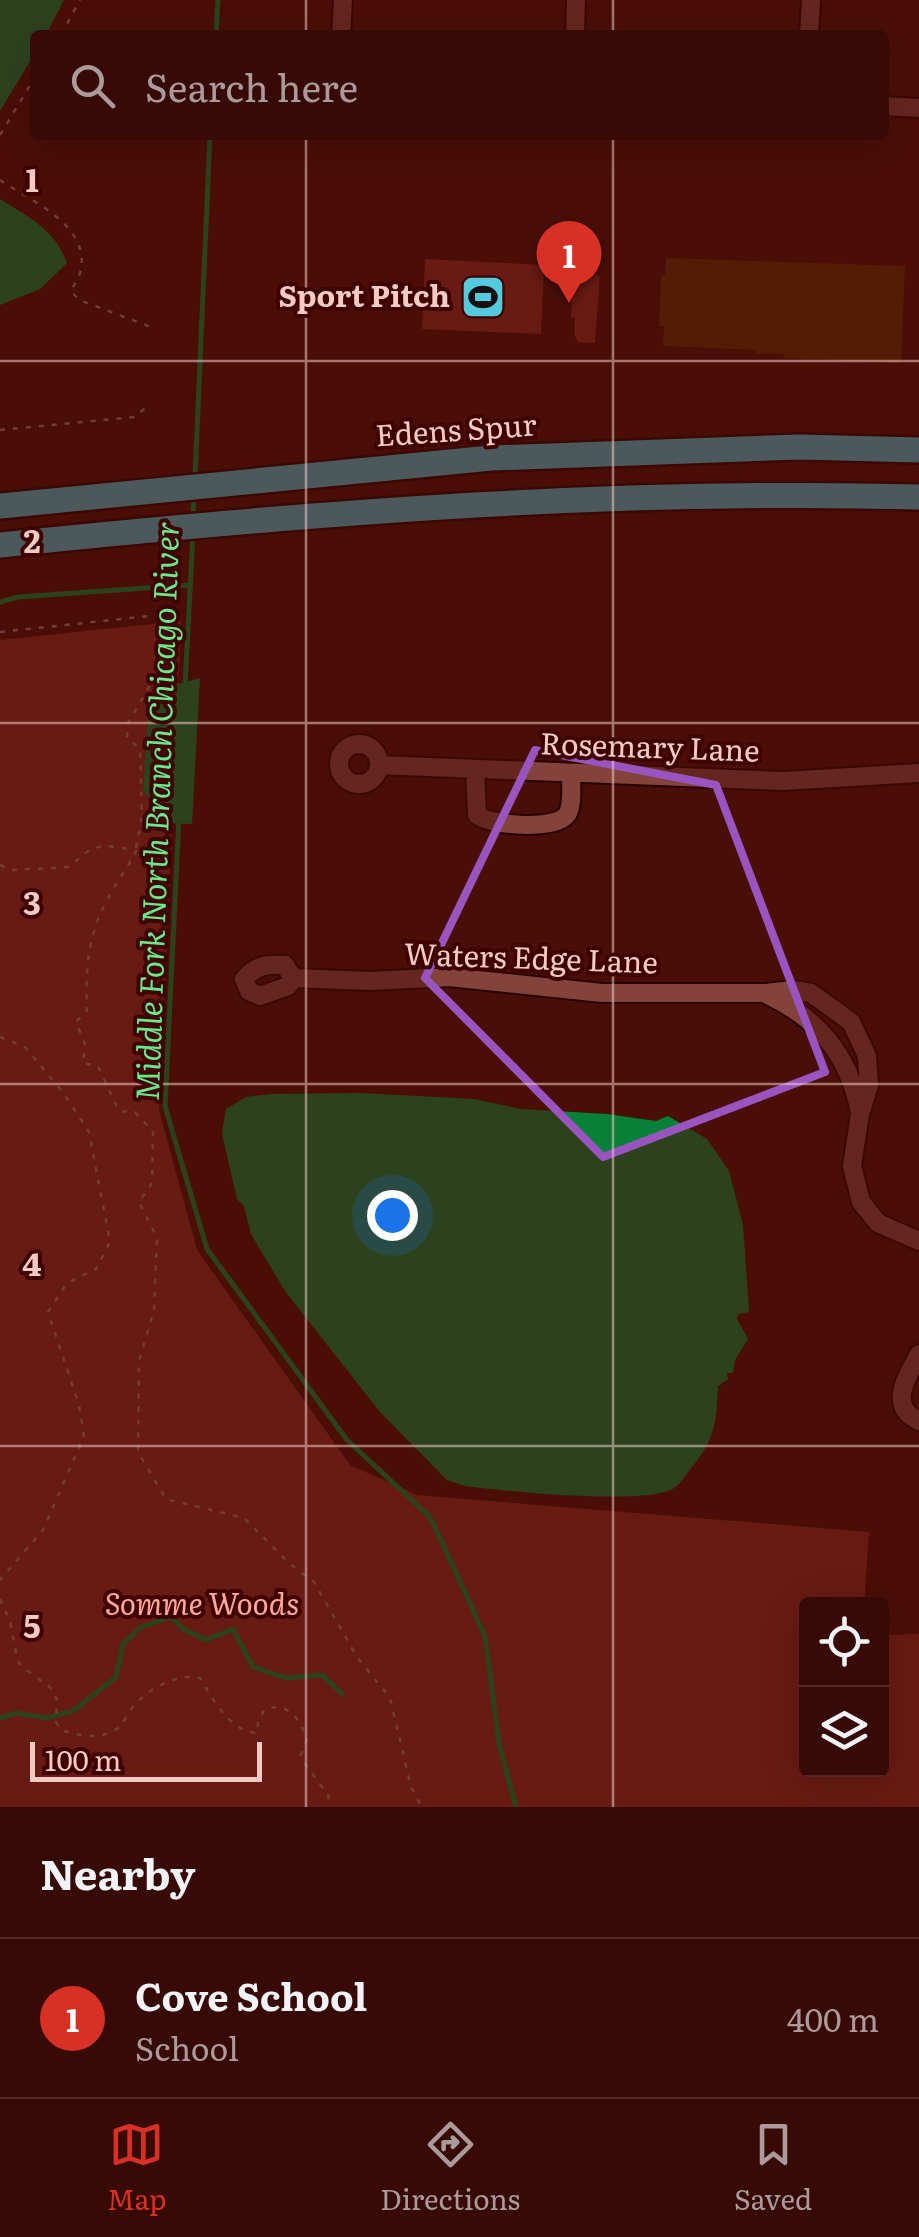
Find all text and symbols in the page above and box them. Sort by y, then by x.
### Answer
search box [30,30,889,140]
text: Search here [145,57,358,114]
icon: search [65,58,120,113]
text: 1 [25,154,39,202]
pin: 1 [536,220,602,303]
place label: Sport Pitch [278,272,450,316]
sports icon: Sport Pitch [460,274,506,320]
street label: Edens Spur [374,400,538,456]
text: 2 [23,515,41,563]
water label: Middle Fork North Branch Chicago River [121,520,189,1102]
street label: Rosemary Lane [540,719,761,771]
text: 3 [23,877,41,925]
street label: Waters Edge Lane [403,930,659,982]
your location [367,1190,418,1241]
text: 4 [22,1238,42,1286]
park label: Somme Woods [105,1580,299,1624]
map controls [799,1597,889,1777]
button: locate [799,1597,889,1687]
text: 5 [23,1600,41,1648]
button: layers [799,1687,889,1777]
scale bar [30,1737,262,1782]
text: 100 m [45,1738,122,1780]
text: Nearby [40,1841,196,1903]
text: Cove School [135,1966,367,2023]
text: 1 [66,1994,79,2042]
text: 400 m [787,1994,879,2042]
text: School [135,2023,239,2071]
tab: Map [107,2117,167,2219]
tab: Directions [380,2117,520,2219]
tab: Saved [734,2117,812,2219]

